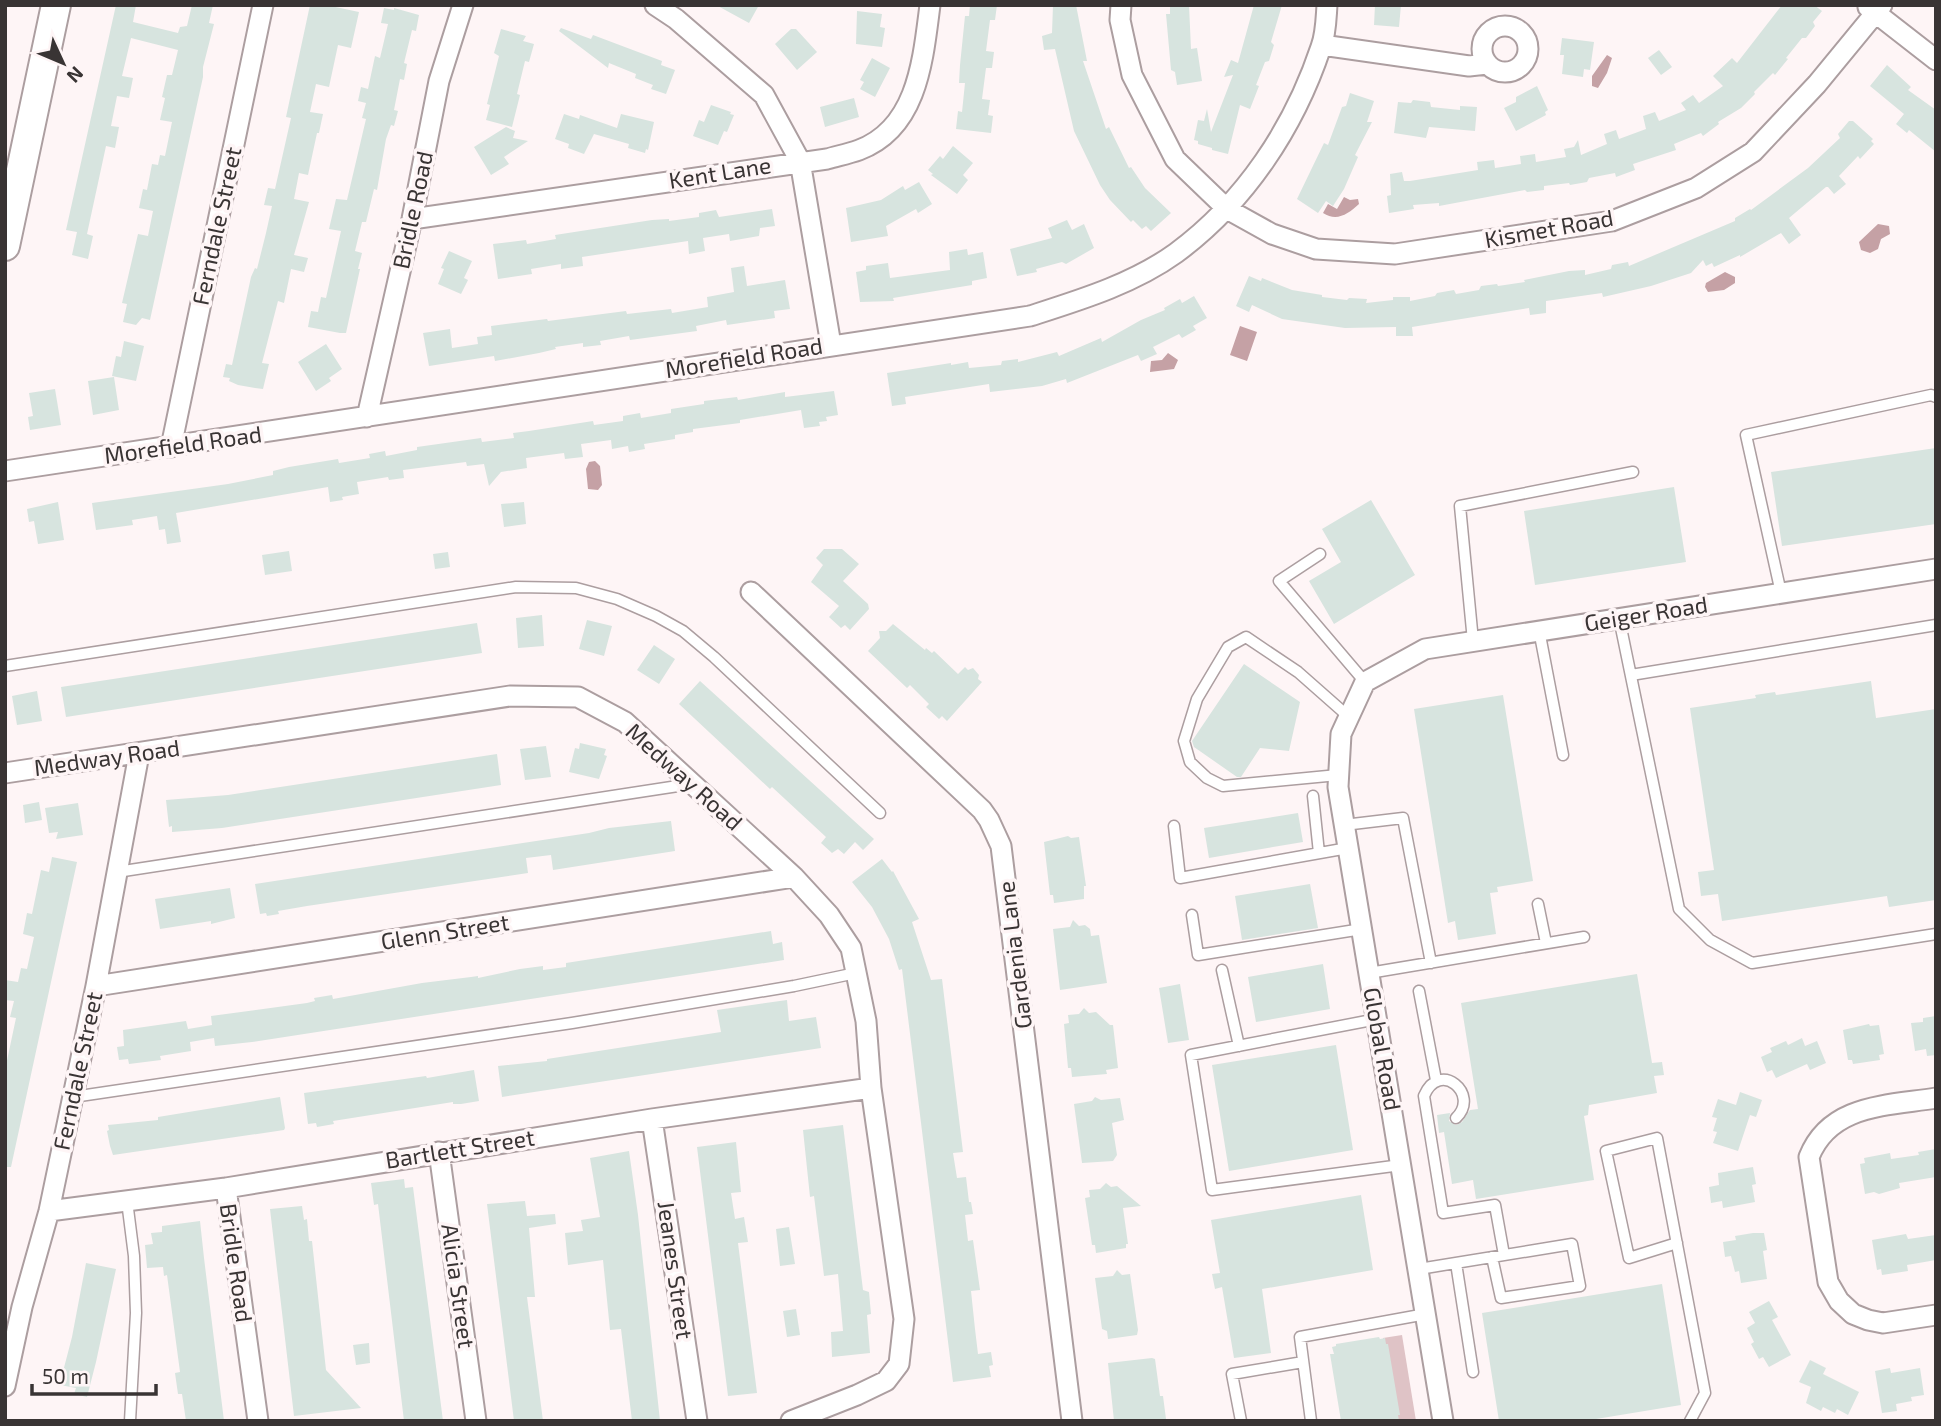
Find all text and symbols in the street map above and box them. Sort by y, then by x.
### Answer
north arrow [28,28,98,98]
text: N [63,62,89,88]
street label: Ferndale Street [186,144,247,307]
street label: Bridle Road [386,148,438,271]
street label: Kent Lane [667,150,773,194]
street label: Kismet Road [1482,203,1615,253]
street label: Morefield Road [663,331,825,383]
street label: Morefield Road [102,419,263,469]
street label: Geiger Road [1582,589,1709,637]
street label: Medway Road [621,717,749,836]
street label: Medway Road [32,733,182,781]
street label: Gardenia Lane [991,880,1037,1031]
street label: Glenn Street [379,907,511,955]
street label: Global Road [1358,985,1408,1113]
street label: Ferndale Street [47,989,108,1152]
street label: Bartlett Street [383,1122,537,1174]
street label: Jeanes Street [652,1199,700,1341]
street label: Bridle Road [215,1202,259,1324]
street label: Alicia Street [436,1222,482,1350]
scale bar [32,1352,156,1396]
text: 50 m [42,1363,89,1388]

